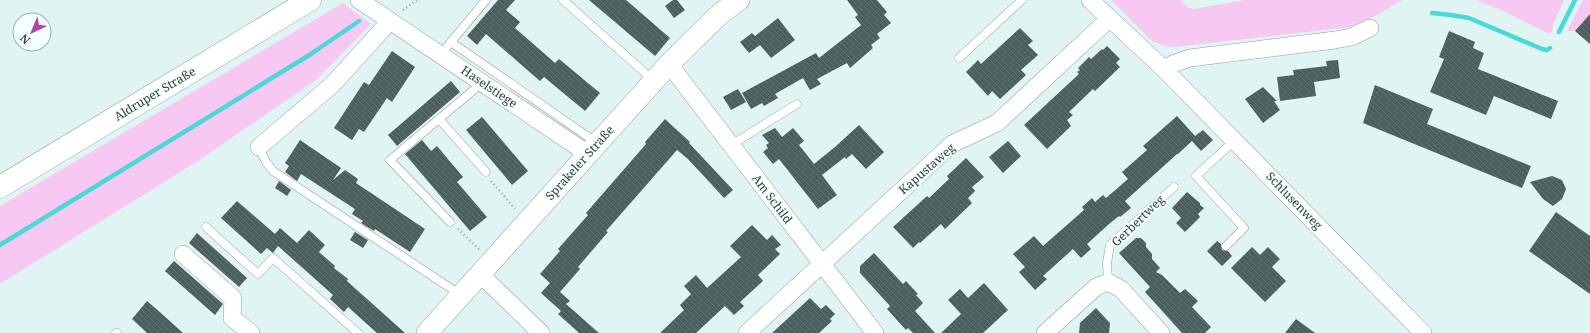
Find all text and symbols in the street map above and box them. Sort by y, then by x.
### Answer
north arrow [12,12,52,52]
text: N [16,31,33,48]
street label: Haselstiege [458,61,521,112]
street label: Aldruper Straße [111,62,199,125]
street label: Sprakeler Straße [541,122,618,204]
street label: Kapustaweg [895,139,959,198]
street label: Schlusenweg [1262,168,1327,234]
street label: Am Schild [748,170,797,227]
street label: Gerbertweg [1107,191,1168,250]

